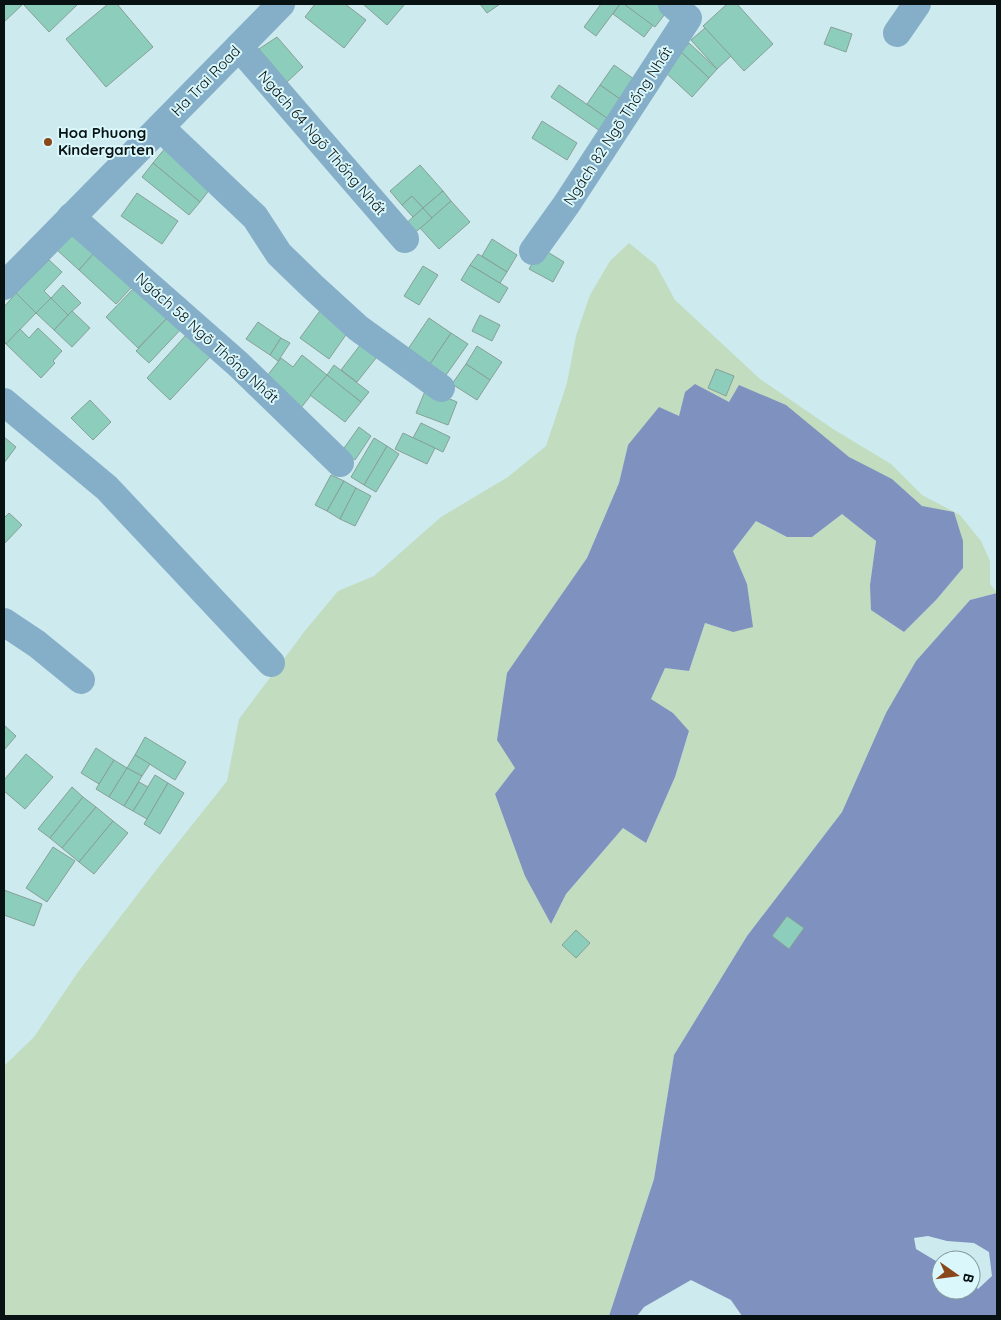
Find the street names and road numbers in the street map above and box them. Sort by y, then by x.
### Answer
street label: Ha Trai Road [167,41,244,120]
street label: Ngách 82 Ngõ Thống Nhất [559,43,676,209]
street label: Ngách 64 Ngõ Thống Nhất [254,66,390,219]
street label: Ngách 58 Ngõ Thống Nhất [132,268,283,407]

